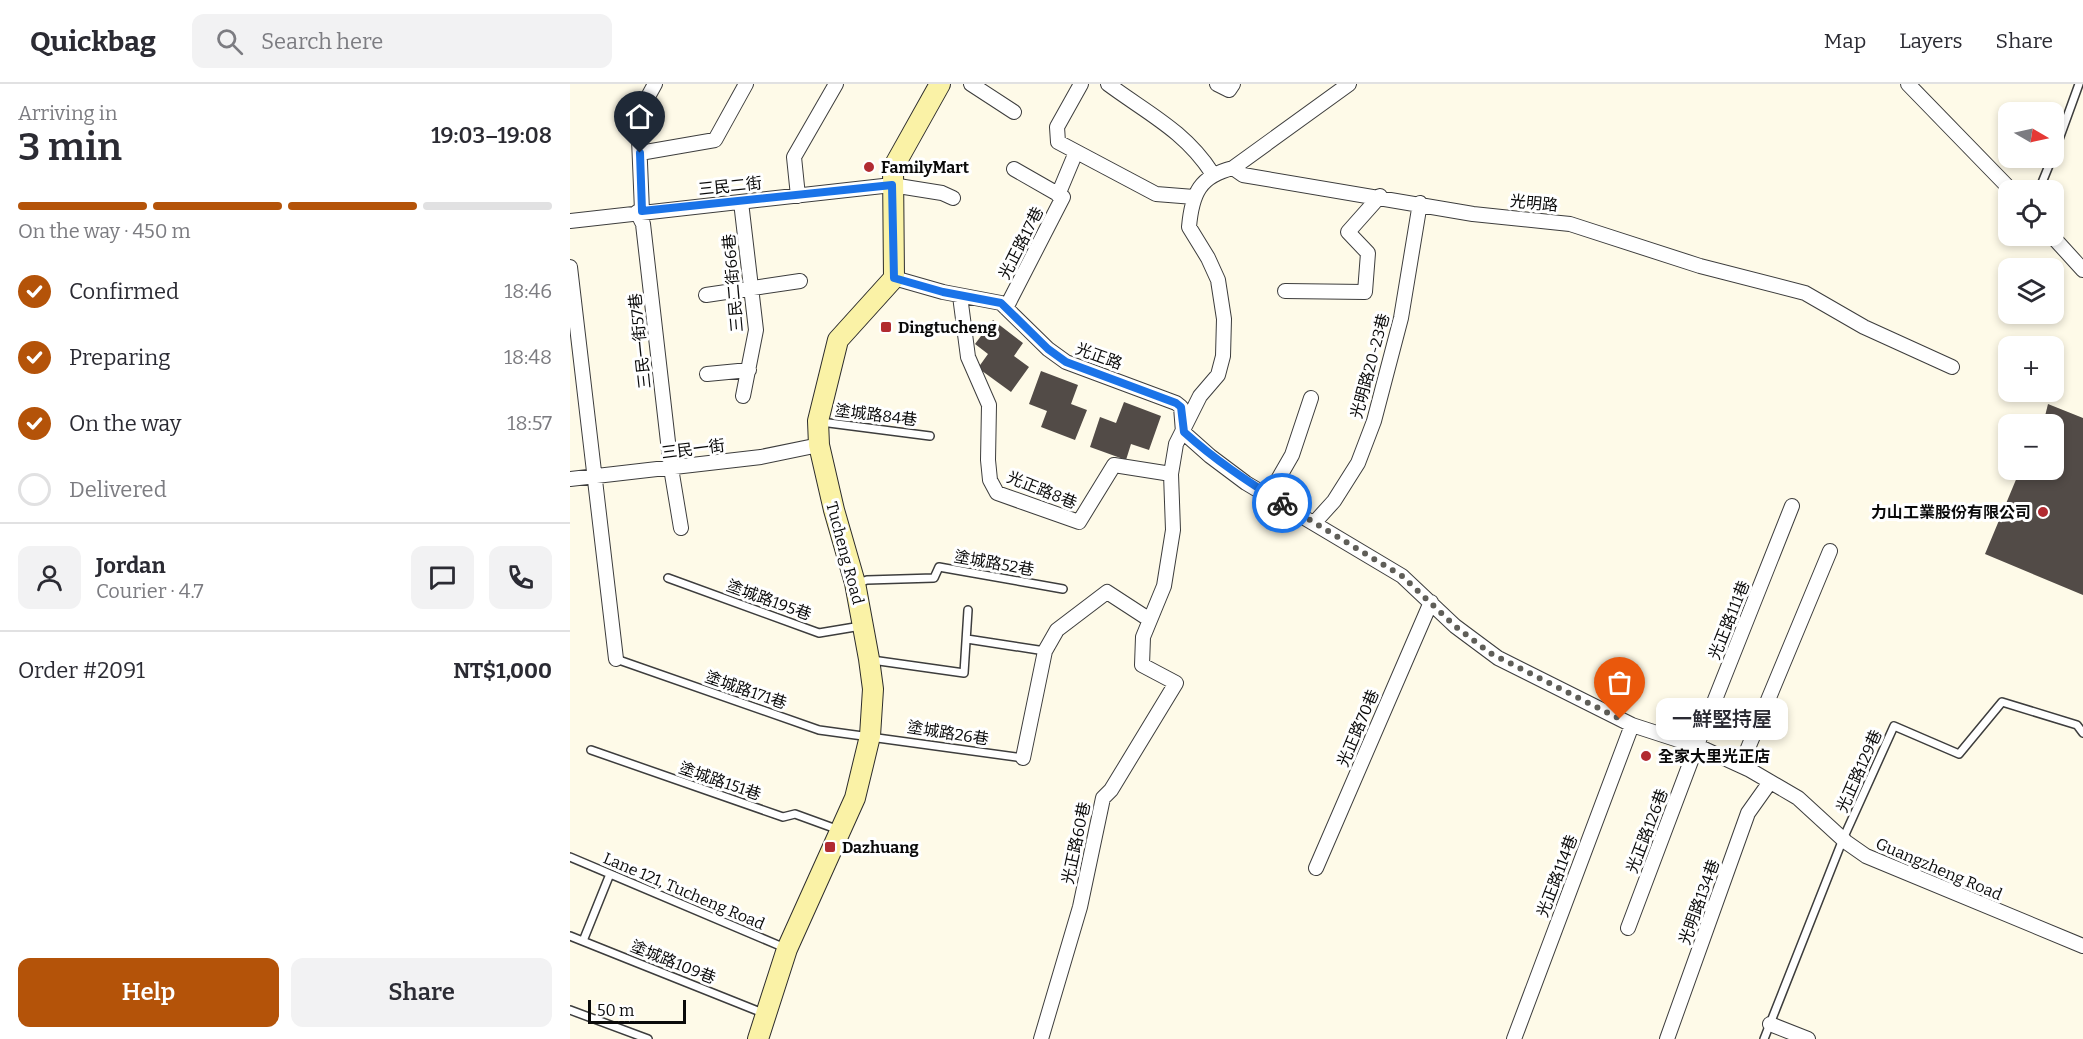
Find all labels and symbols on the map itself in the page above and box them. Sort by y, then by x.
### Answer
pin [614,91,665,153]
north arrow [1998,102,2064,168]
place label: FamilyMart [881,158,970,177]
marker: FamilyMart [862,160,876,174]
street label: 三民二街 [697,173,763,199]
street label: 光明路 [1509,191,1559,215]
street label: 光正路17巷 [995,204,1047,282]
street label: 三民二街66巷 [719,233,747,333]
street label: 三民一街57巷 [626,292,654,390]
street label: 光明路20-23巷 [1347,311,1393,421]
place label: Dingtucheng [898,318,997,337]
marker: Dingtucheng [879,320,893,334]
street label: 光正路 [1073,339,1125,373]
street label: 塗城路84巷 [834,401,918,429]
street label: 三民一街 [660,436,726,462]
street label: 光正路8巷 [1004,467,1080,513]
courier [1252,473,1312,533]
street label: Tucheng Road [822,500,868,607]
place label: 力山工業股份有限公司 [1871,503,2031,522]
marker: 力山工業股份有限公司 [2036,505,2050,519]
street label: 塗城路52巷 [952,547,1036,579]
street label: 塗城路195巷 [724,576,814,624]
street label: 光正路111巷 [1705,578,1753,662]
pin [1594,657,1645,719]
street label: 塗城路171巷 [703,667,789,713]
street label: 光正路70巷 [1333,687,1383,769]
callout: 一鮮堅持屋 [1656,698,1788,740]
street label: 塗城路26巷 [906,717,990,749]
street label: 光正路129巷 [1832,727,1886,815]
place label: 全家大里光正店 [1658,747,1770,766]
marker: 全家大里光正店 [1639,749,1653,763]
street label: 塗城路151巷 [677,758,763,804]
street label: 光正路126巷 [1622,786,1672,876]
street label: 光正路60巷 [1058,800,1094,886]
street label: 光正路114巷 [1533,832,1581,920]
street label: Guangzheng Road [1873,834,2006,904]
place label: Dazhuang [842,838,919,857]
marker: Dazhuang [823,840,837,854]
street label: Lane 121, Tucheng Road [600,848,768,934]
street label: 光明路134巷 [1675,857,1723,947]
street label: 塗城路109巷 [628,936,718,988]
scale bar [588,997,686,1024]

